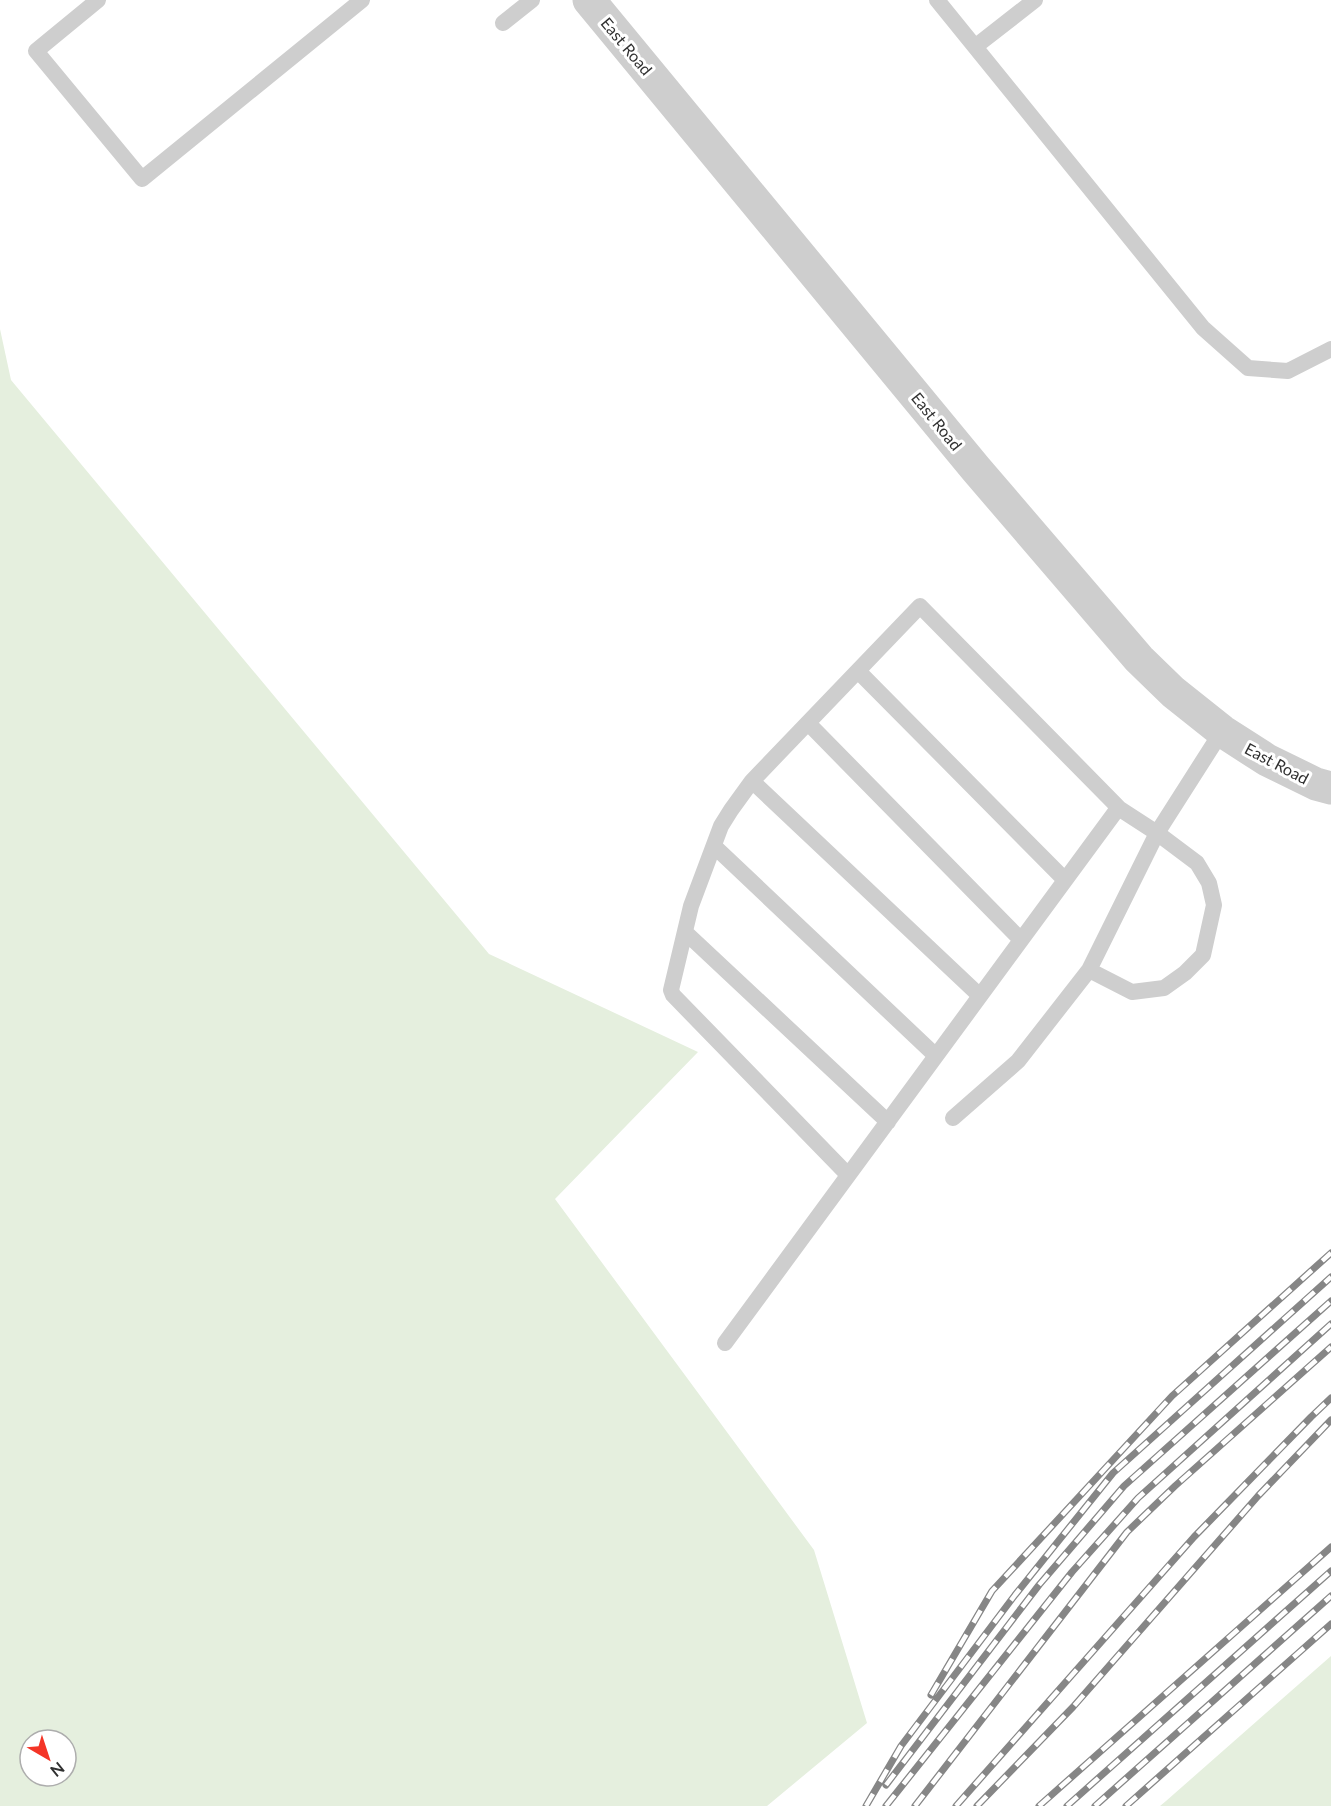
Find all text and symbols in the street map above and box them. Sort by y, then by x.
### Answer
street label: East Road [597,13,657,79]
street label: East Road [908,388,966,454]
street label: East Road [1242,738,1312,788]
north arrow [18,1728,78,1788]
text: N [47,1759,69,1781]

